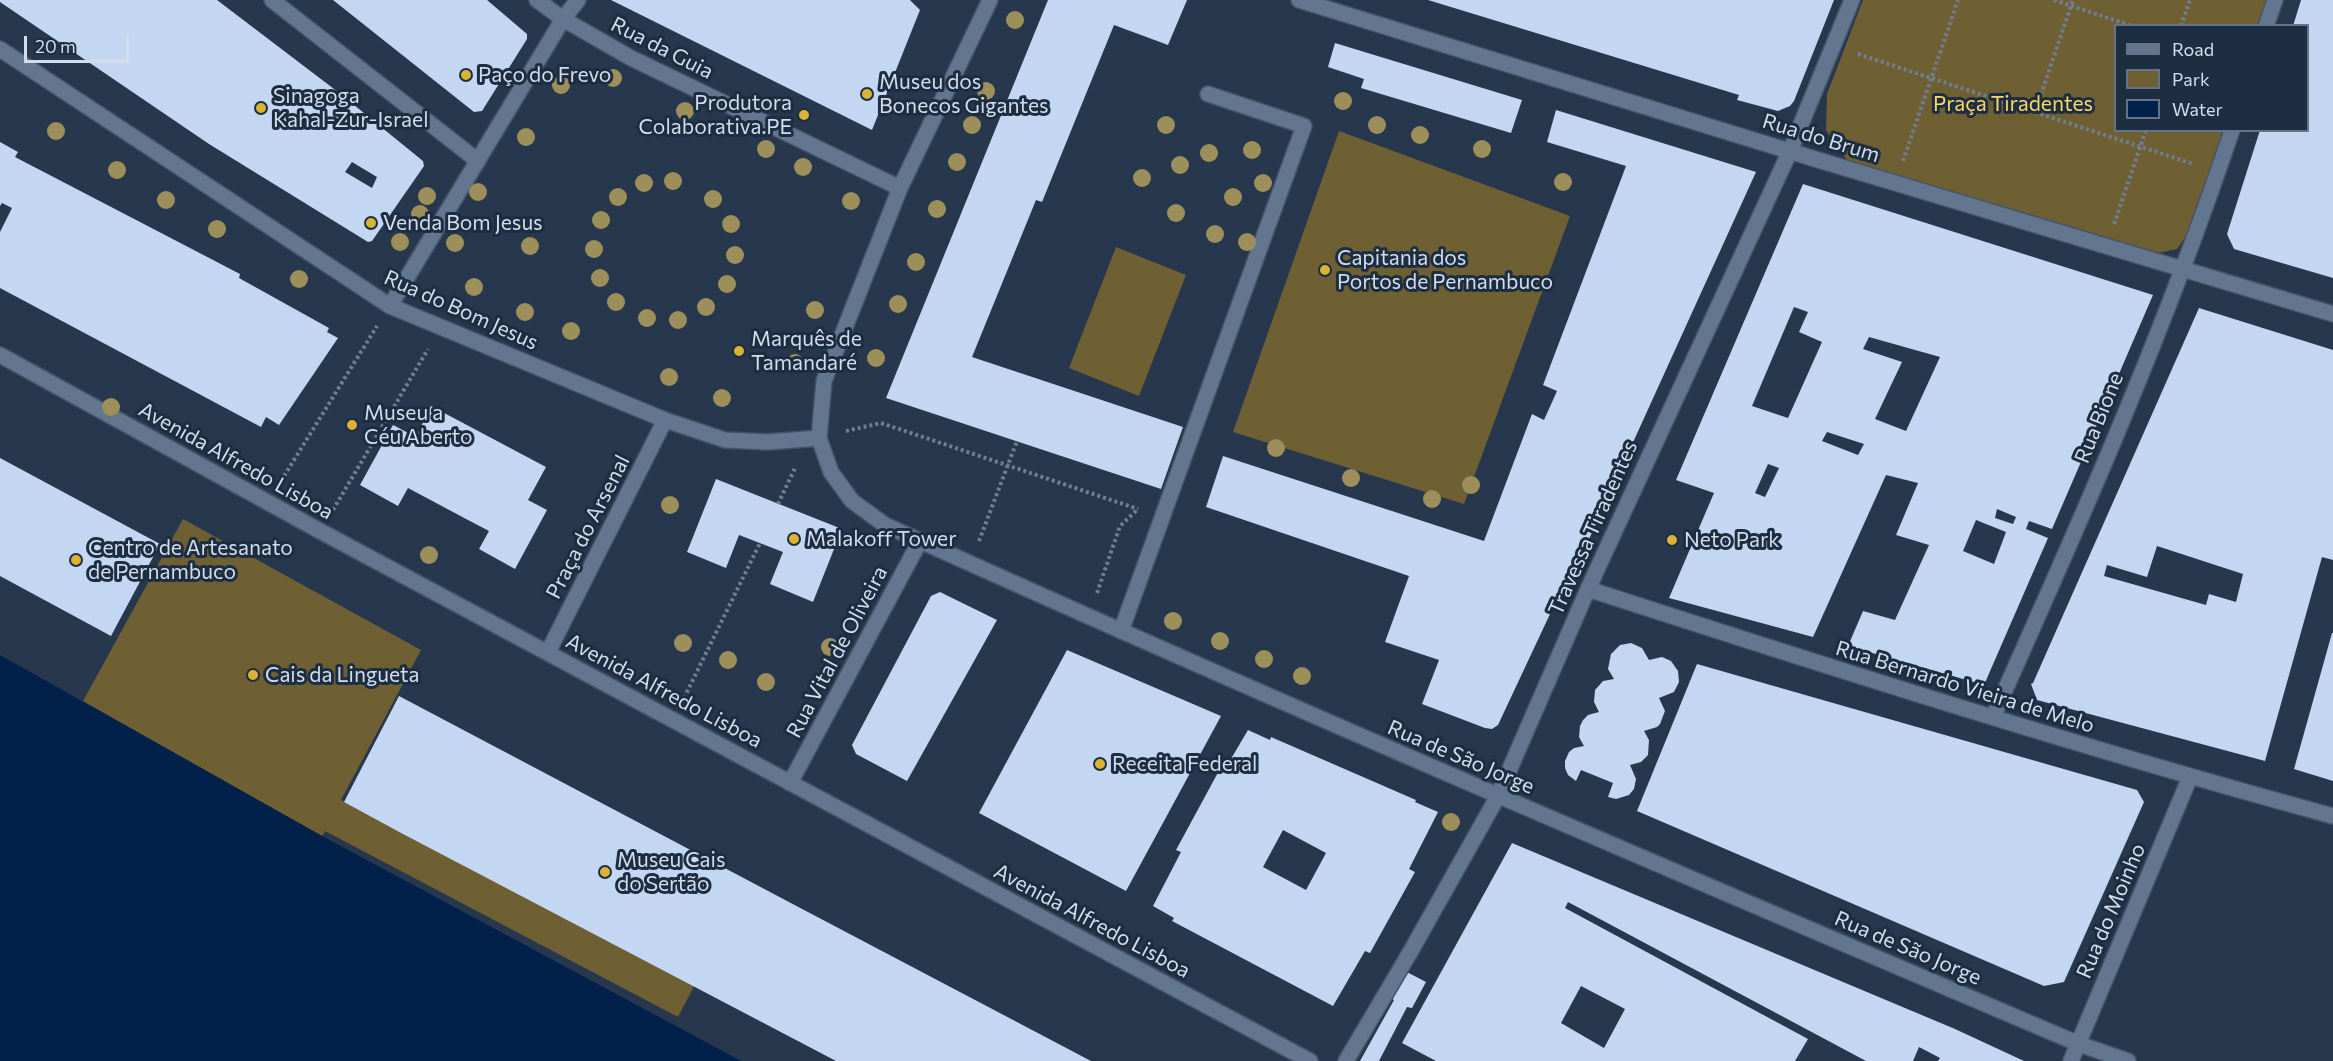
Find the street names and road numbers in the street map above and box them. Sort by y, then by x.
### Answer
street label: Rua da Guia [607,12,717,84]
street label: Rua do Brum [1759,108,1883,168]
street label: Rua do Bom Jesus [380,265,542,355]
street label: Rua Bione [2069,369,2129,467]
street label: Avenida Alfredo Lisboa [134,397,338,525]
street label: Travessa Tiradentes [1543,437,1643,619]
street label: Praça do Arsenal [541,451,635,603]
street label: Rua Vital de Oliveira [781,562,893,742]
street label: Avenida Alfredo Lisboa [562,629,766,753]
street label: Rua Bernardo Vieira de Melo [1833,636,2097,738]
street label: Rua de São Jorge [1384,715,1538,799]
street label: Rua do Moinho [2071,840,2151,982]
street label: Avenida Alfredo Lisboa [990,859,1194,983]
street label: Rua de São Jorge [1831,906,1985,990]

